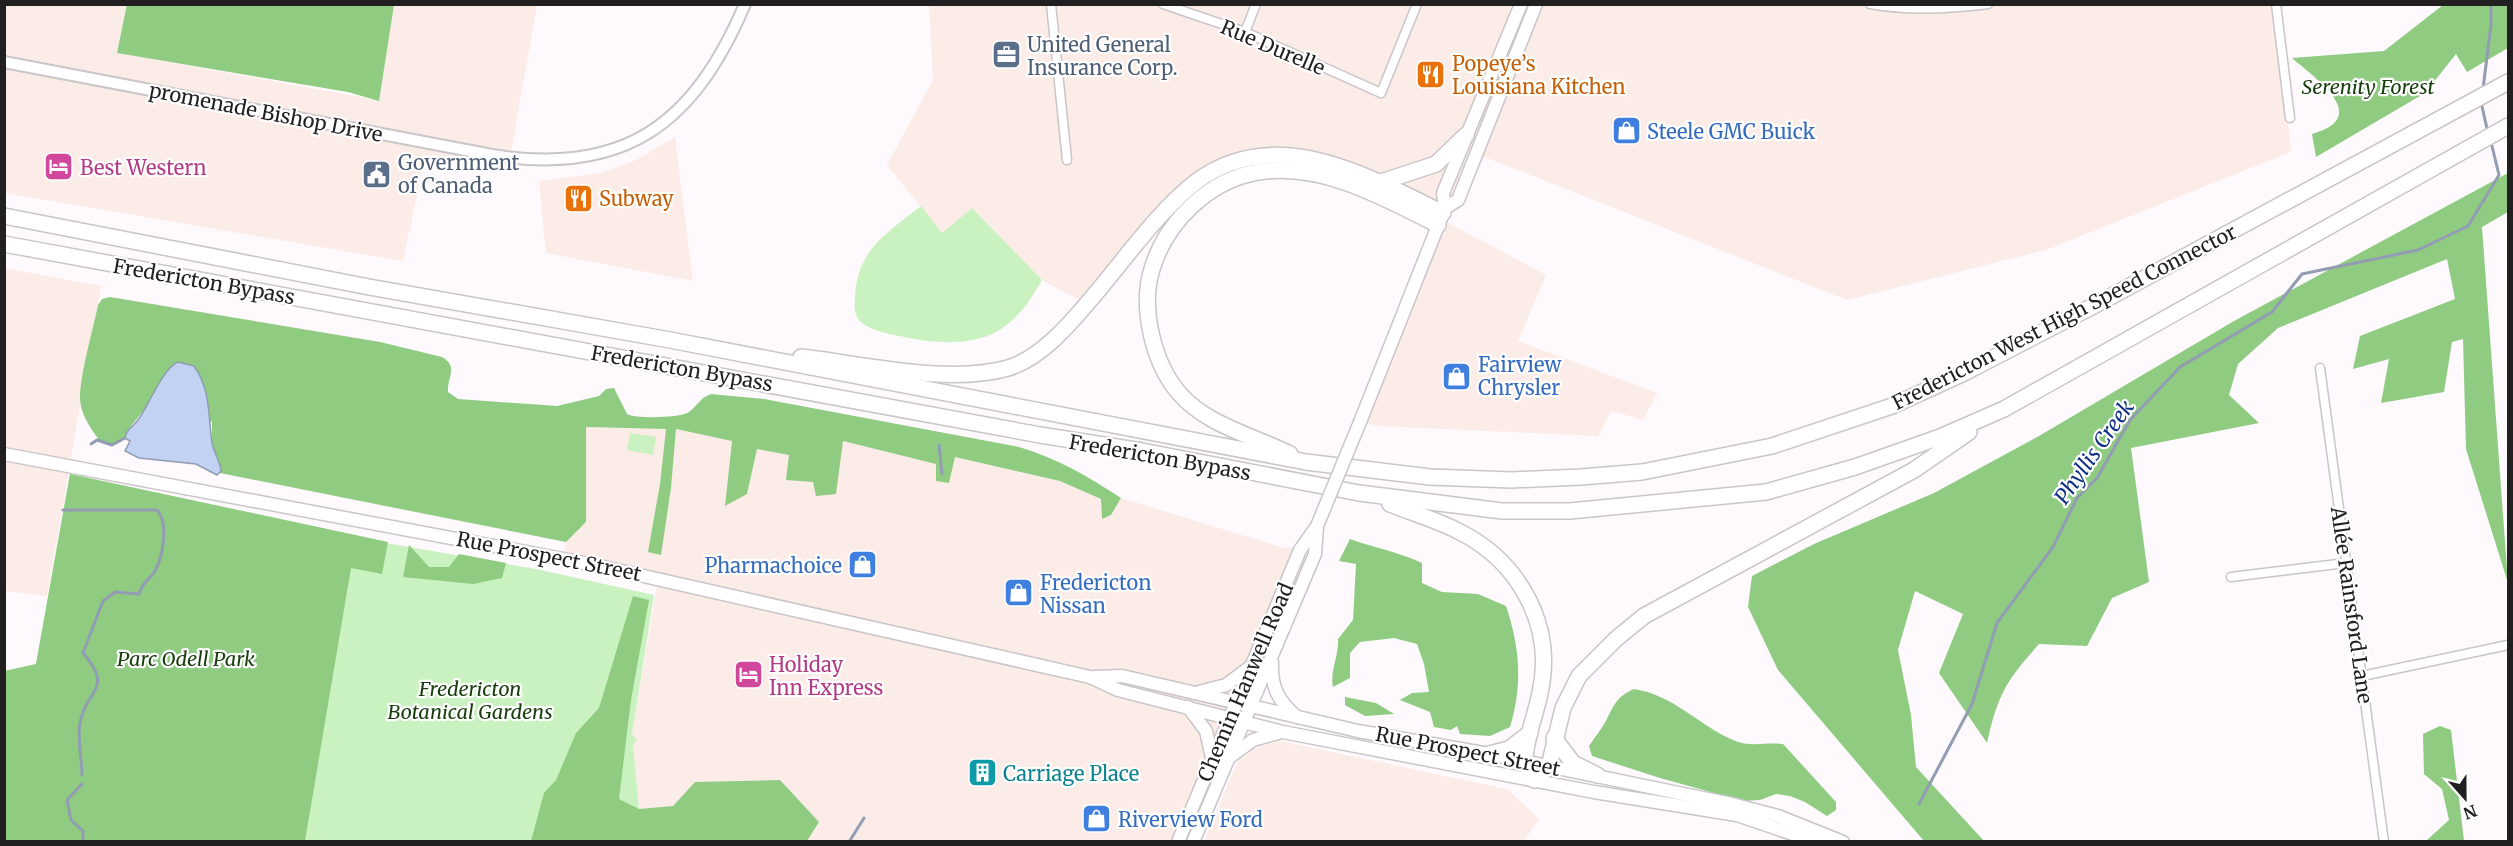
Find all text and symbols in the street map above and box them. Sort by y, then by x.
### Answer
street label: Rue Durelle [1217,14,1329,80]
place label: United General Insurance Corp. [1027,32,1178,80]
office icon: United General Insurance Corp. [990,39,1022,71]
place label: Popeye’s Louisiana Kitchen [1452,51,1625,99]
restaurant icon: Popeye’s Louisiana Kitchen [1415,58,1447,90]
park label: Serenity Forest [2302,74,2435,99]
street label: promenade Bishop Drive [147,77,385,147]
shop icon: Steele GMC Buick [1610,115,1642,147]
place label: Steele GMC Buick [1647,119,1816,144]
place label: Government of Canada [398,150,520,198]
hotel icon: Best Western [43,151,75,183]
place label: Best Western [80,155,206,180]
public building icon: Government of Canada [361,158,393,190]
restaurant icon: Subway [562,182,594,214]
place label: Subway [599,186,674,211]
street label: Fredericton West High Speed Connector [1888,219,2240,415]
street label: Fredericton Bypass [111,253,297,309]
street label: Fredericton Bypass [589,340,775,396]
place label: Fairview Chrysler [1478,352,1563,400]
shop icon: Fairview Chrysler [1441,360,1473,392]
water label: Phyllis Creek [2048,394,2140,509]
street label: Fredericton Bypass [1067,429,1253,485]
street label: Allée Rainsford Lane [2326,504,2378,705]
street label: Rue Prospect Street [455,526,644,586]
shop icon: Pharmachoice [847,549,879,581]
place label: Pharmachoice [704,553,842,578]
place label: Fredericton Nissan [1040,570,1151,618]
shop icon: Fredericton Nissan [1003,577,1035,609]
street label: Chemin Hanwell Road [1192,579,1298,785]
park label: Parc Odell Park [117,646,255,671]
place label: Holiday Inn Express [769,652,883,700]
hotel icon: Holiday Inn Express [732,659,764,691]
park label: Fredericton Botanical Gardens [387,676,553,724]
street label: Rue Prospect Street [1374,721,1563,781]
building icon: Carriage Place [966,757,998,789]
place label: Carriage Place [1003,761,1139,786]
north arrow [2435,768,2495,828]
text: N [2461,800,2480,824]
shop icon: Riverview Ford [1081,803,1113,835]
place label: Riverview Ford [1118,807,1263,832]

